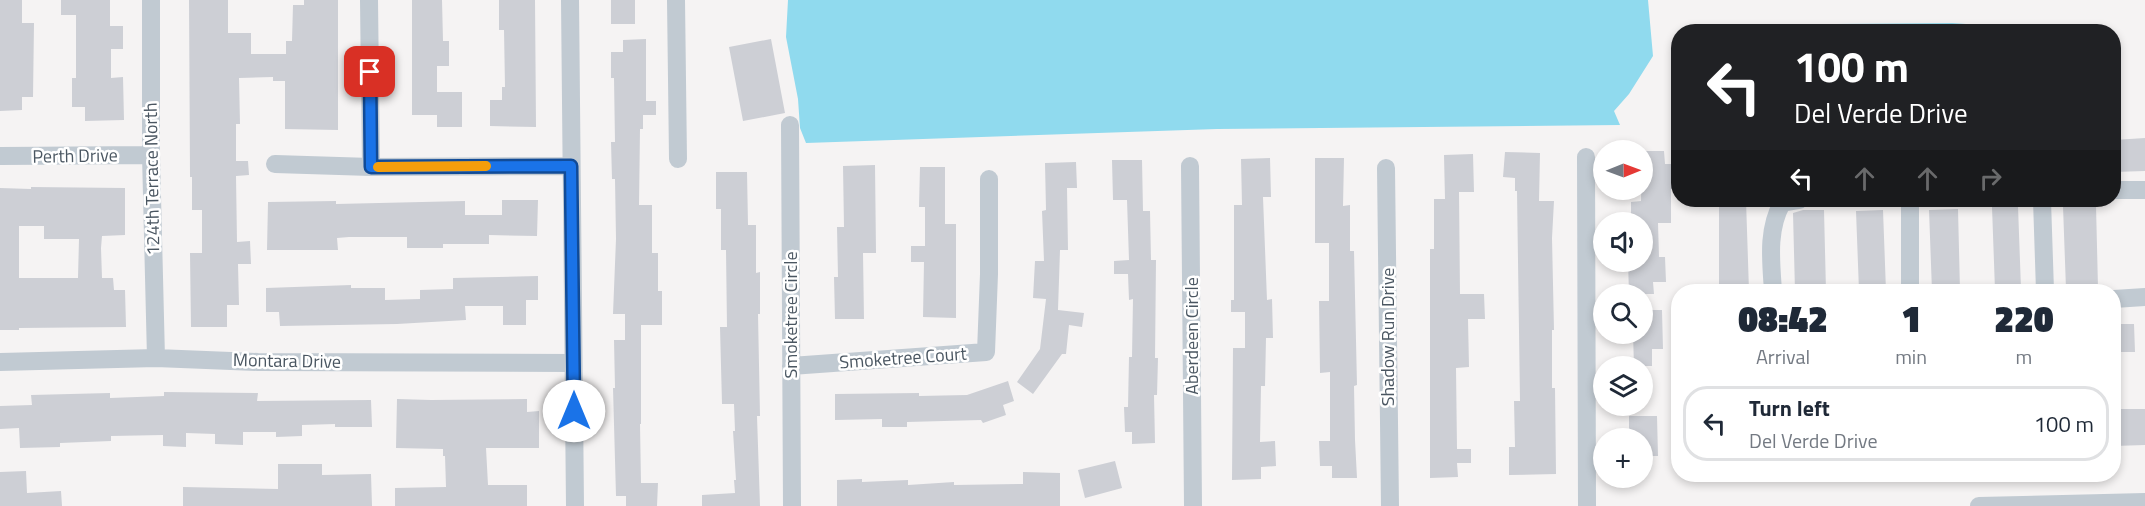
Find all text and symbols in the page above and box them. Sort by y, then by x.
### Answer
text: 100 m [1794,34,1909,98]
pin [344,46,395,97]
icon: left [1695,48,1773,126]
icon: arrive [353,55,386,88]
text: Del Verde Drive [1794,92,1968,133]
street label: 124th Terrace North [137,102,166,256]
north arrow [1593,140,1653,200]
map controls [1593,140,1653,488]
street label: Perth Drive [32,141,118,170]
icon: left [1785,162,1818,195]
icon: ahead [1848,162,1881,195]
icon: ahead [1911,162,1944,195]
icon: right [1974,162,2007,195]
button: sound [1593,212,1653,272]
street label: Smoketree Circle [777,251,804,379]
street label: Shadow Run Drive [1374,268,1401,406]
street label: Aberdeen Circle [1178,277,1205,395]
button: search [1593,284,1653,344]
text: 08:42 [1738,291,1828,346]
text: 1 [1901,291,1921,346]
text: 220 [1994,291,2054,346]
street label: Smoketree Court [838,340,968,375]
text: Arrival [1756,341,1810,372]
text: min [1895,341,1927,372]
text: m [2016,341,2032,372]
street label: Montara Drive [233,346,341,375]
button: layers [1593,356,1653,416]
position arrow [542,379,606,443]
text: Turn left [1749,391,1830,425]
icon: left [1698,407,1731,440]
text: 100 m [2034,407,2094,441]
text: Del Verde Drive [1749,425,1878,456]
button: + [1593,428,1653,488]

